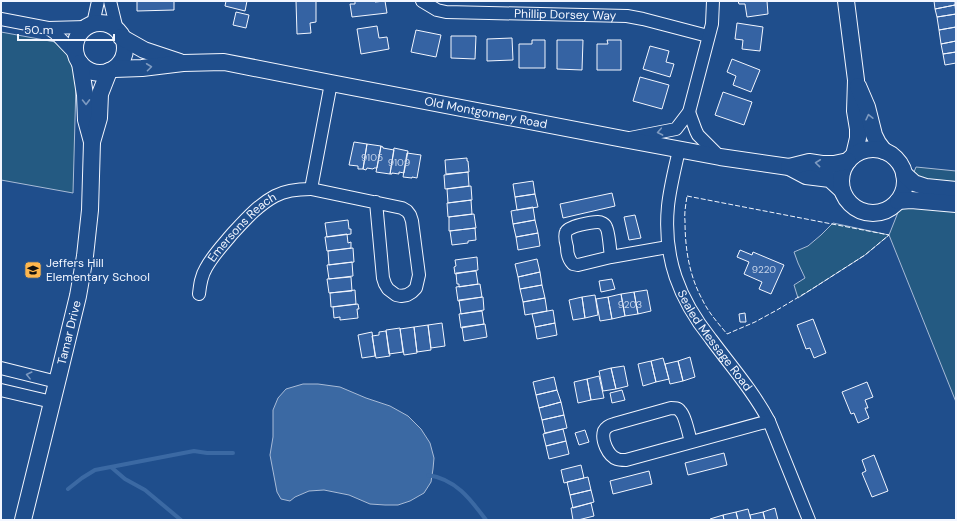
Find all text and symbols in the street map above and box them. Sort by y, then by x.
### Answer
street label: Phillip Dorsey Way [514,6,617,24]
scale bar [18,16,114,42]
text: 50 m [24,22,53,38]
one-way arrow [146,63,152,72]
street label: Old Montgomery Road [423,93,549,132]
one-way arrow [81,99,90,105]
one-way arrow [865,113,874,120]
one-way arrow [657,128,663,136]
house number: 9105 [361,151,383,164]
house number: 9109 [388,156,410,169]
one-way arrow [815,159,821,168]
street label: Emersons Reach [204,189,279,265]
place label: Jeffers Hill Elementary School [46,255,150,285]
school or university icon: Jeffers Hill Elementary School [23,260,43,280]
house number: 9220 [752,263,776,276]
street label: Sealed Message Road [674,287,756,394]
house number: 9203 [618,298,642,311]
street label: Tamar Drive [54,299,85,366]
one-way arrow [26,371,33,380]

